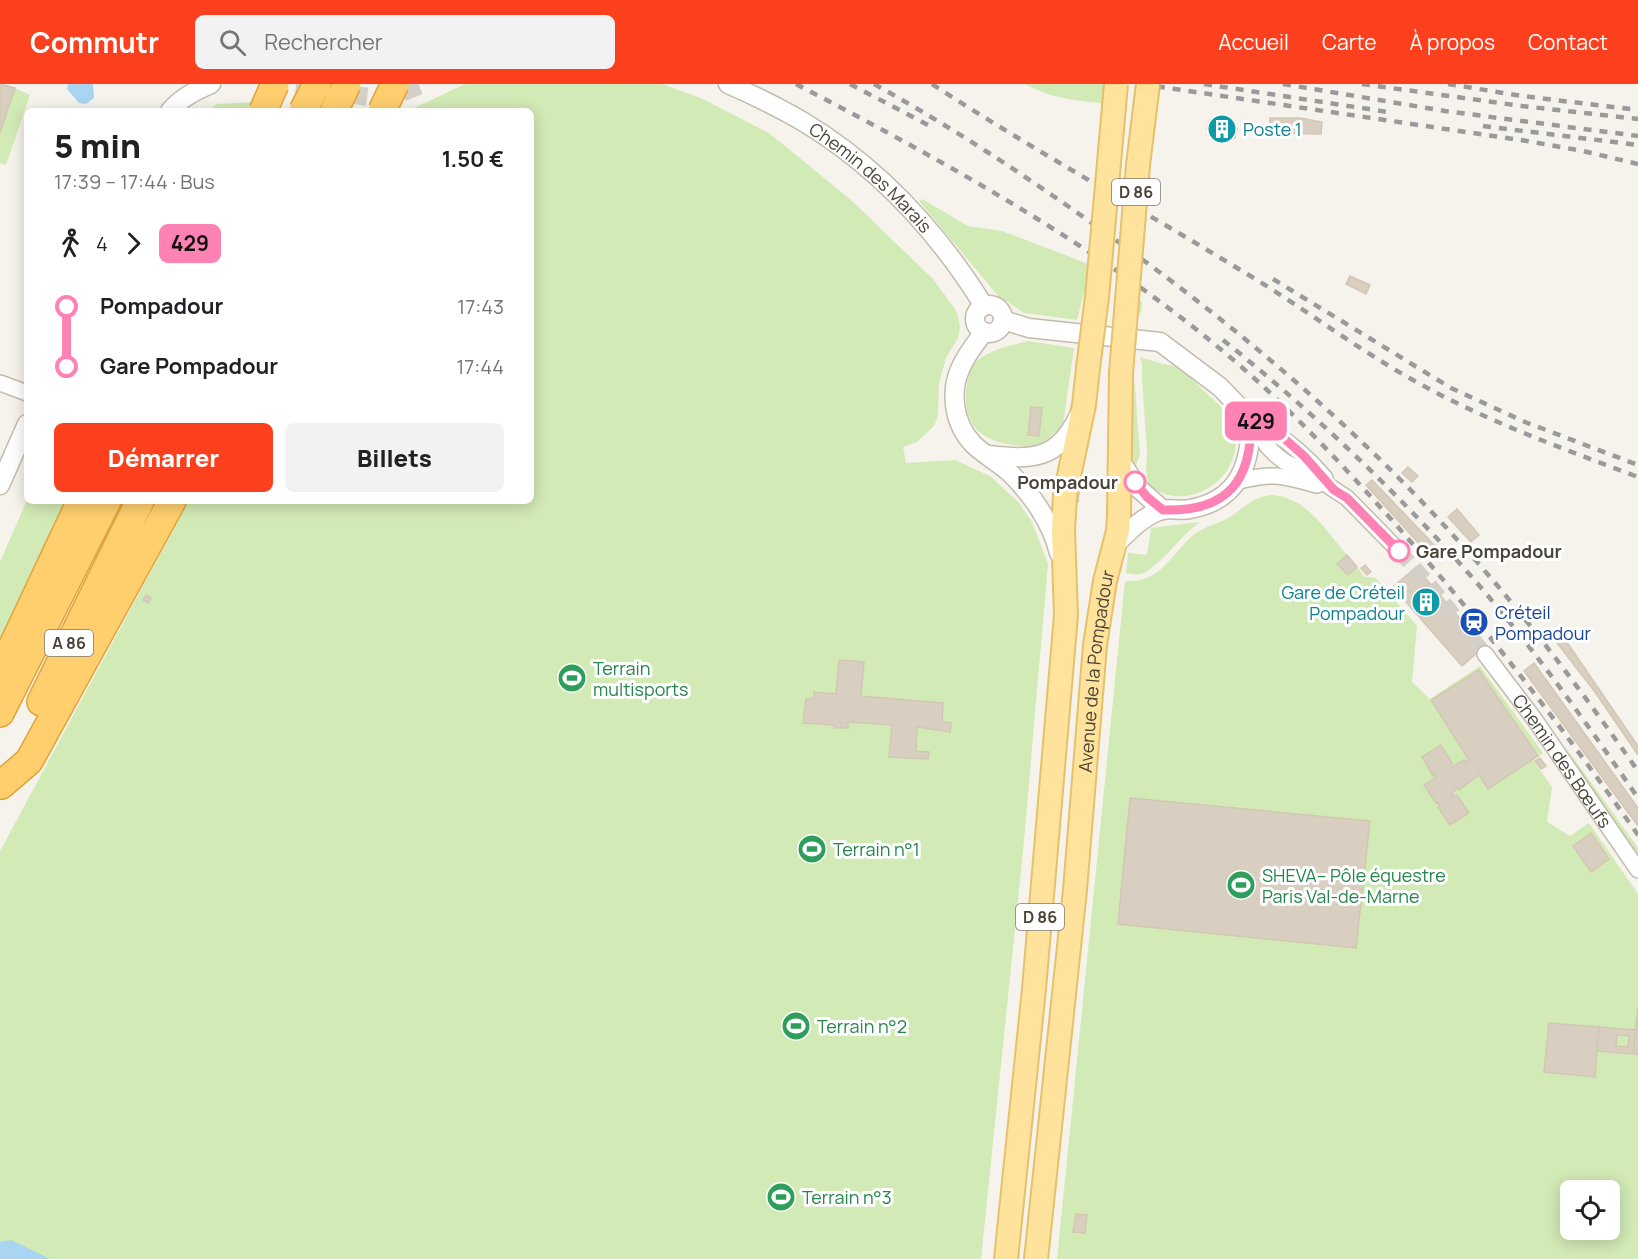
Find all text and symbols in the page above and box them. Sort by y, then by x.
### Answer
search box [195,15,615,69]
text: Commutr [30,23,159,61]
icon: search [216,26,249,59]
text: Rechercher [264,27,383,57]
text: Accueil [1218,28,1289,56]
text: Carte [1322,28,1376,56]
text: À propos [1409,28,1495,56]
text: Contact [1528,28,1608,56]
building icon: Poste 1 [1206,113,1238,145]
street label: Chemin des Marais [805,117,938,238]
place label: Poste 1 [1243,117,1302,141]
text: 5 min [54,123,141,168]
text: 1.50 € [442,144,504,174]
text: 17:39 – 17:44 · Bus [54,168,215,195]
road number: D 86 [1112,179,1160,205]
icon: walk [54,227,87,260]
icon: forward [117,227,150,260]
text: 429 [171,229,209,257]
text: 4 [96,230,108,257]
text: Pompadour [100,291,223,321]
text: 17:43 [457,293,504,320]
text: Gare Pompadour [100,351,278,381]
text: 17:44 [456,353,504,380]
line badge: 429 [1222,402,1290,440]
text: 429 [1237,407,1275,435]
button: Démarrer [54,423,273,492]
button: Billets [285,423,504,492]
place label: Pompadour [1017,470,1118,494]
marker: Pompadour [1124,471,1146,493]
place label: Gare Pompadour [1416,539,1562,563]
marker: Gare Pompadour [1388,540,1410,562]
street label: Avenue de la Pompadour [1073,567,1120,773]
place label: Gare de Créteil Pompadour [1281,580,1406,625]
building icon: Gare de Créteil Pompadour [1410,586,1442,618]
place label: Créteil Pompadour [1495,600,1591,645]
station icon: Créteil Pompadour [1458,606,1490,638]
road number: A 86 [45,630,93,656]
place label: Terrain multisports [593,656,688,701]
sports icon: Terrain multisports [556,662,588,694]
street label: Chemin des Bœufs [1507,689,1617,832]
sports icon: Terrain n°1 [796,833,828,865]
place label: Terrain n°1 [833,837,920,861]
place label: SHEVA– Pôle équestre Paris Val-de-Marne [1262,863,1446,908]
sports icon: SHEVA– Pôle équestre Paris Val-de-Marne [1225,869,1257,901]
road number: D 86 [1016,904,1064,930]
sports icon: Terrain n°2 [780,1010,812,1042]
place label: Terrain n°2 [817,1014,907,1038]
map controls [1560,1180,1620,1240]
button: locate [1560,1180,1620,1240]
sports icon: Terrain n°3 [765,1181,797,1213]
place label: Terrain n°3 [802,1185,892,1209]

